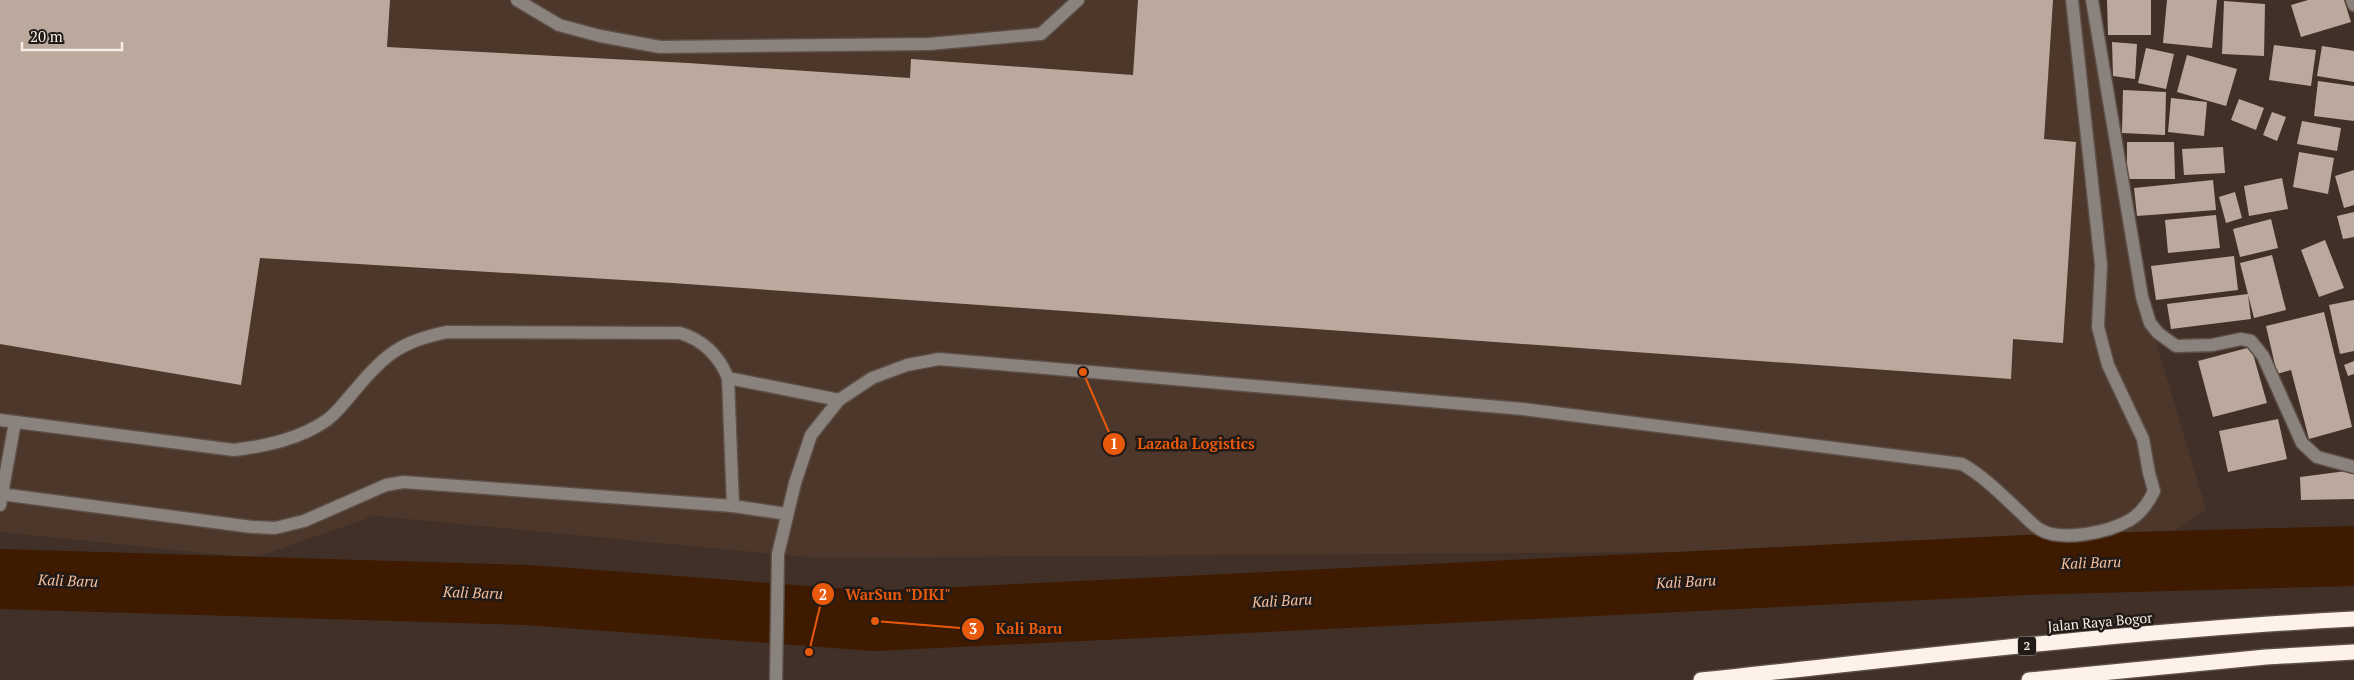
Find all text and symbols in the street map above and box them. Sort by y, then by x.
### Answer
scale bar [22,20,122,52]
text: 20 m [30,26,63,46]
callout: Lazada Logistics [1102,429,1264,459]
text: 1 [1110,433,1118,453]
text: Lazada Logistics [1137,433,1255,453]
water label: Kali Baru [2060,551,2121,573]
water label: Kali Baru [37,569,98,591]
water label: Kali Baru [1654,569,1717,593]
callout: WarSun "DIKI" [810,579,962,609]
water label: Kali Baru [442,581,503,603]
text: 2 [819,584,827,604]
text: WarSun "DIKI" [845,584,951,604]
water label: Kali Baru [1250,588,1313,612]
street label: Jalan Raya Bogor [2047,607,2154,636]
callout: Kali Baru [960,614,1072,644]
text: 3 [969,618,977,638]
text: Kali Baru [996,618,1063,638]
road number: 2 [2018,636,2036,656]

